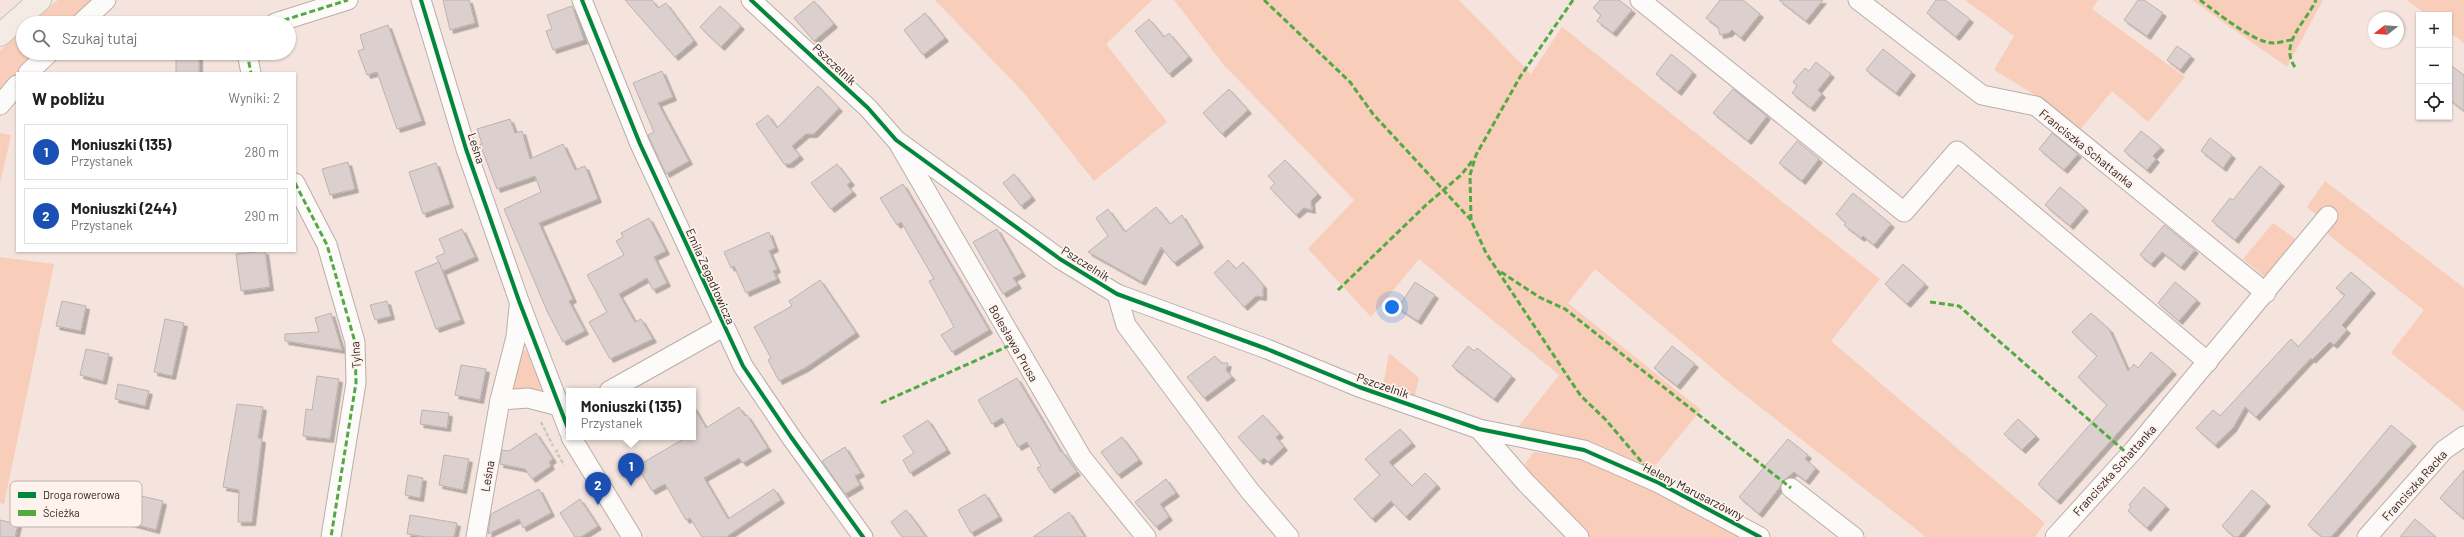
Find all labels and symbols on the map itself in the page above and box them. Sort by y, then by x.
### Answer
north arrow [2368,12,2404,48]
street label: Pszczelnik [810,40,860,88]
street label: Franciszka Schattanka [2037,106,2137,190]
street label: Leśna [465,131,489,165]
street label: Emila Zegadłowicza [684,226,738,326]
street label: Pszczelnik [1059,243,1113,283]
your location [1382,297,1402,317]
street label: Bolesława Prusa [986,302,1042,384]
street label: Tylna [347,341,363,369]
street label: Pszczelnik [1355,370,1411,400]
street label: Franciszka Schattanka [2069,422,2159,518]
street label: Franciszka Racka [2379,447,2449,523]
pin: 1 [618,453,644,486]
street label: Leśna [477,459,497,493]
street label: Heleny Marusarzówny [1641,459,1747,523]
pin: 2 [585,472,611,505]
legend [10,481,142,527]
text: Droga rowerowa [43,488,120,501]
text: Ścieżka [43,506,80,519]

